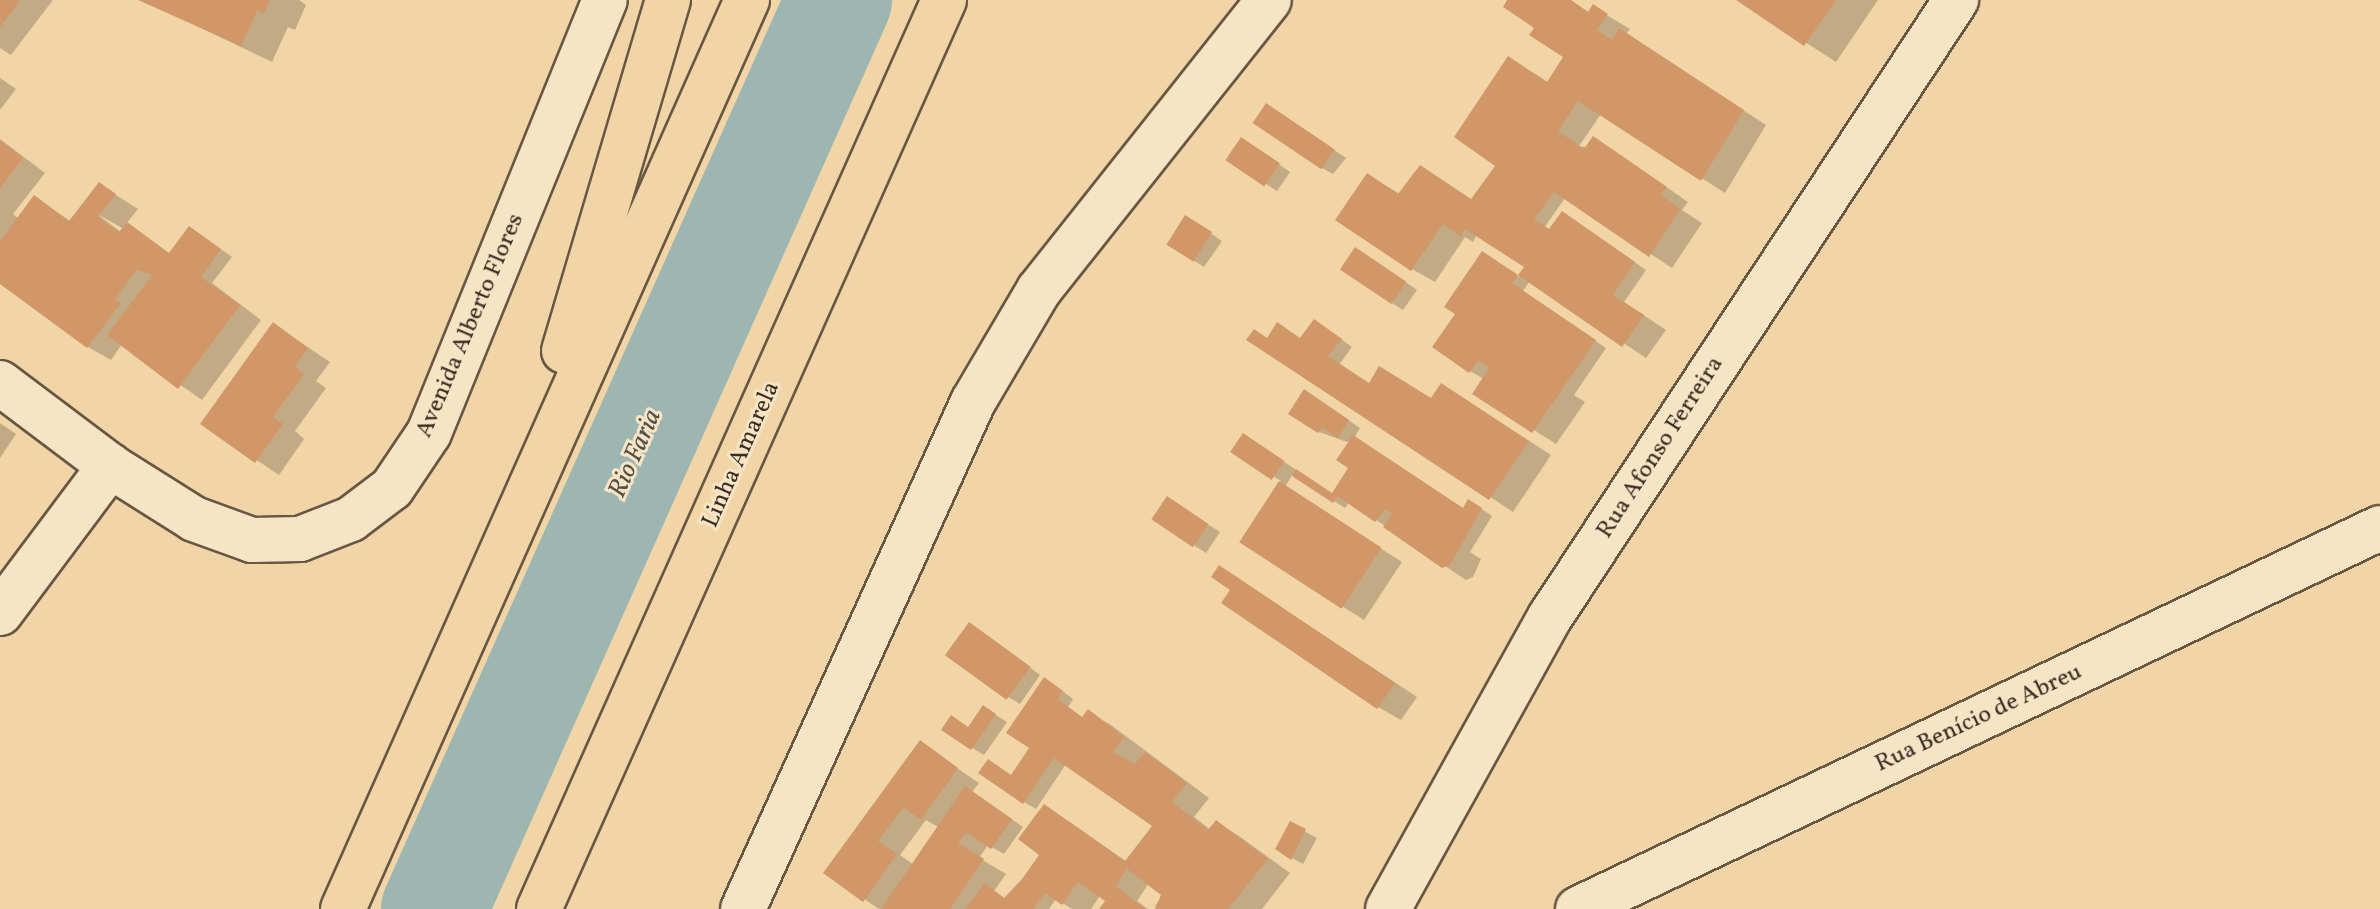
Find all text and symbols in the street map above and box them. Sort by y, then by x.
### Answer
street label: Avenida Alberto Flores [411,210,531,442]
street label: Rua Afonso Ferreira [1591,352,1731,544]
street label: Linha Amarela [697,378,787,532]
water label: Rio Faria [603,405,669,503]
street label: Rua Benício de Abreu [1871,658,2087,780]

